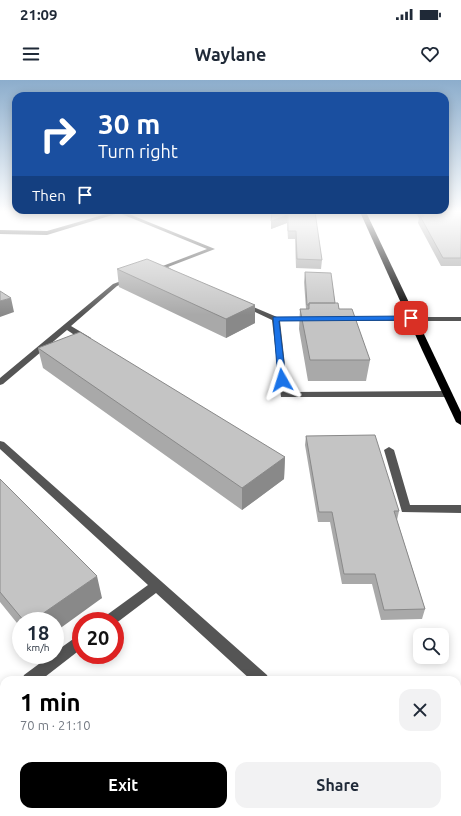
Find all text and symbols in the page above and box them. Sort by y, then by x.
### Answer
text: 21:09 [20,6,58,23]
icon: menu [20,43,42,65]
icon: heart [419,43,441,65]
text: Waylane [195,44,266,64]
icon: right [32,108,84,160]
text: 30 m [98,108,160,139]
text: Turn right [98,141,178,161]
icon: arrive [74,184,96,206]
text: Then [32,187,66,204]
pin [394,301,428,335]
icon: arrive [400,307,422,329]
position arrow [261,359,303,401]
speed limit sign: 20 [72,612,124,664]
text: 18 [27,621,49,644]
map controls [413,628,449,664]
button: search [413,628,449,664]
text: km/h [26,642,50,653]
text: 1 min [20,689,81,716]
button: close [399,689,441,731]
text: 70 m · 21:10 [20,718,91,732]
button: Exit [20,762,227,808]
button: Share [235,762,441,808]

